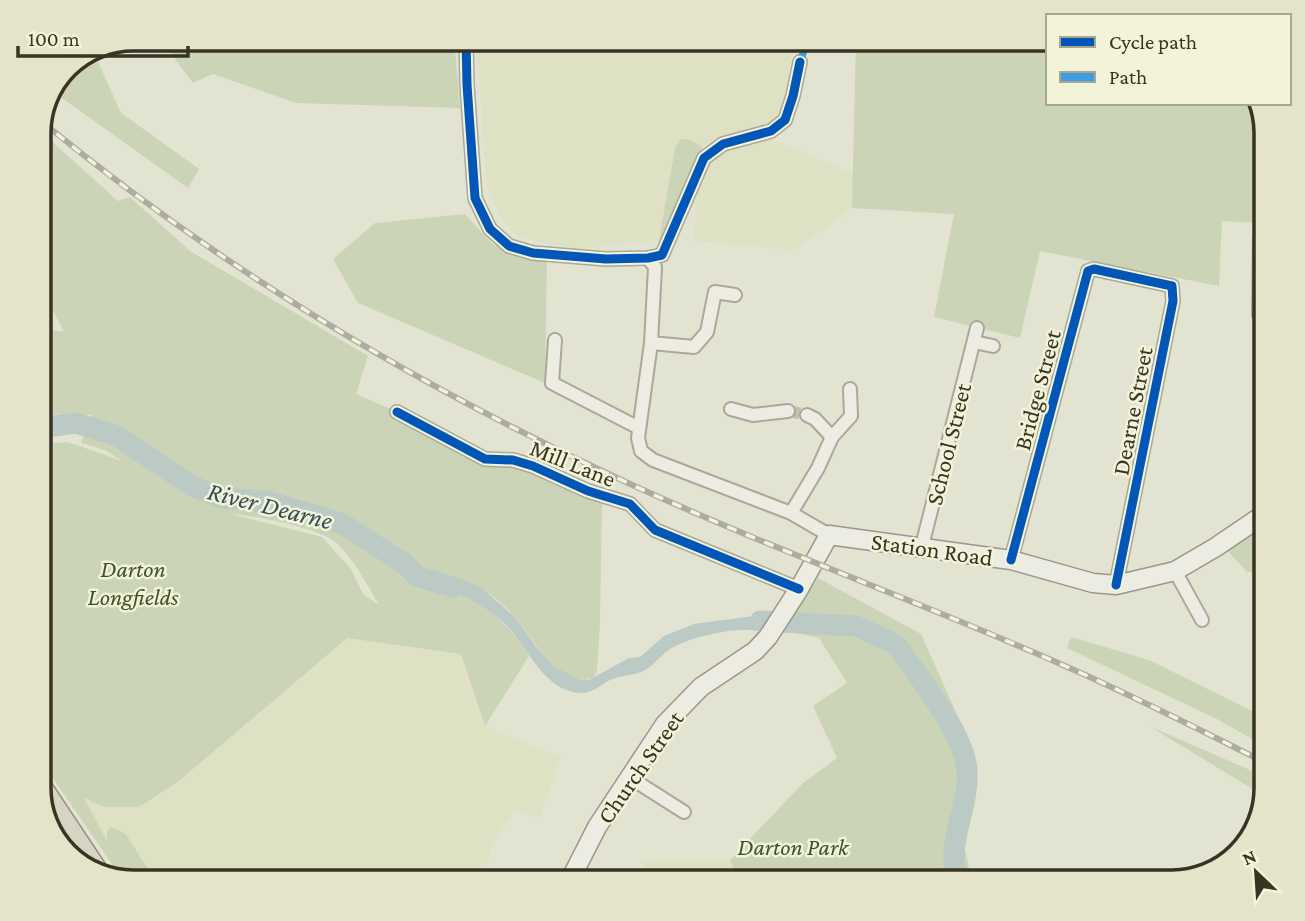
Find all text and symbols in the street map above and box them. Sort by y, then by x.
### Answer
scale bar [18,14,187,58]
legend [1046,14,1291,105]
text: 100 m [28,27,80,51]
text: Cycle path [1109,30,1197,54]
text: Path [1109,65,1147,89]
street label: Bridge Street [1008,326,1066,453]
street label: Dearne Street [1106,343,1158,478]
street label: School Street [920,379,976,508]
street label: Mill Lane [526,434,620,492]
water label: River Dearne [205,477,335,535]
street label: Station Road [870,527,995,571]
park label: Darton Longfields [88,555,179,610]
street label: Church Street [591,705,689,829]
park label: Darton Park [737,833,850,860]
north arrow [1221,837,1291,907]
text: N [1239,845,1259,869]

